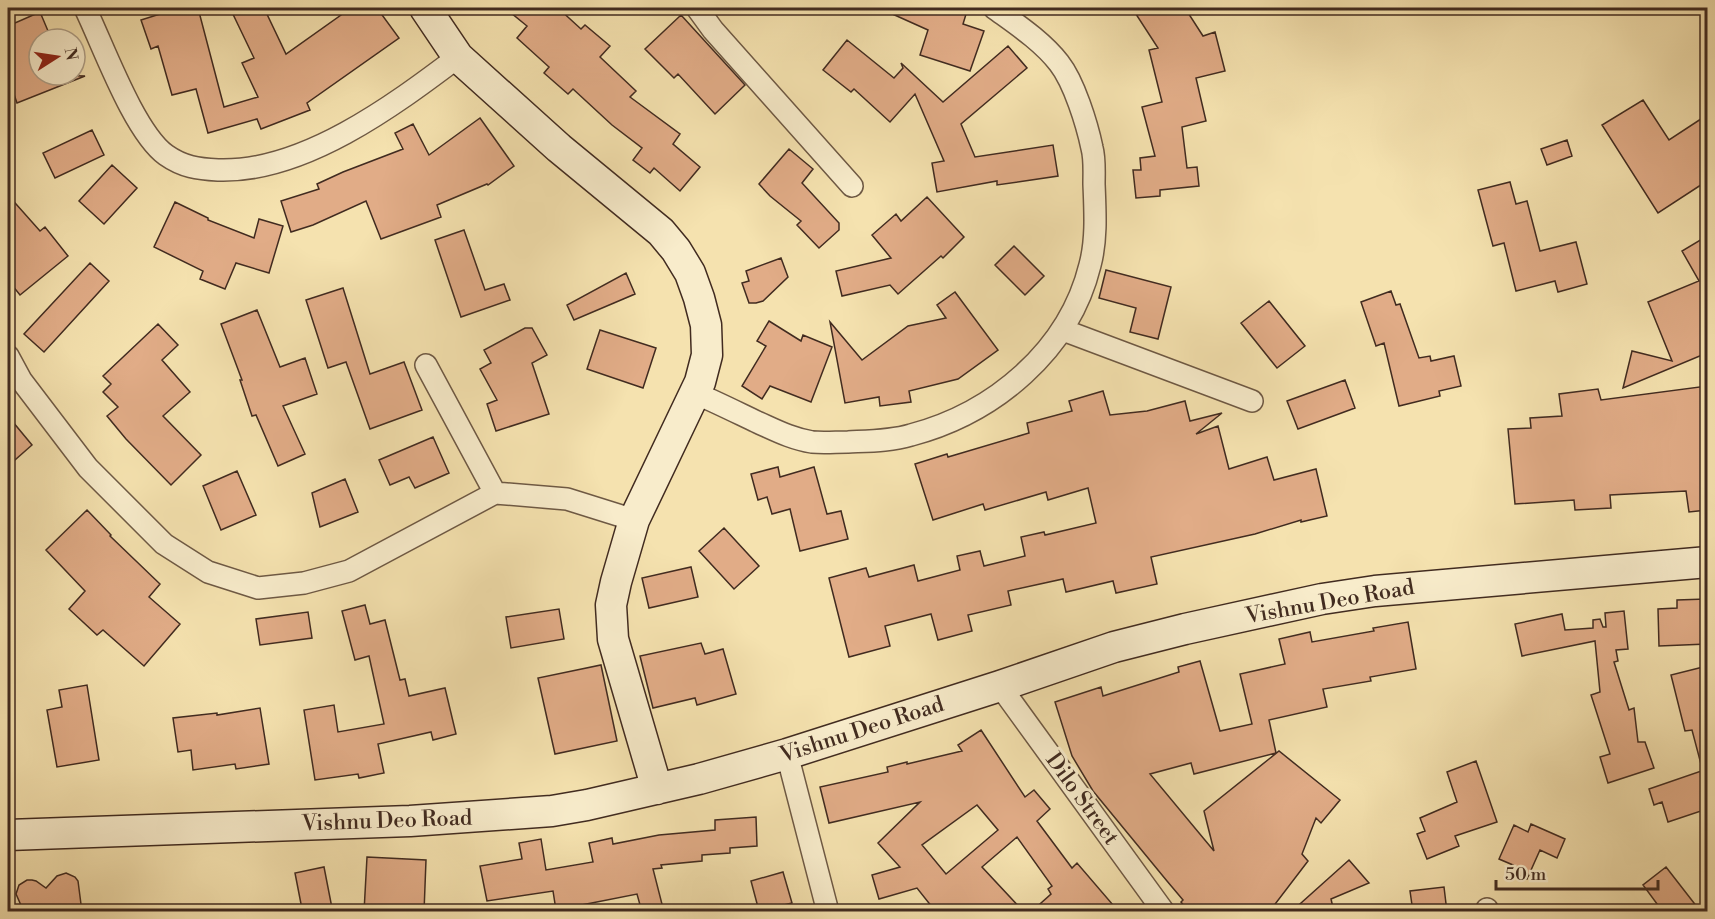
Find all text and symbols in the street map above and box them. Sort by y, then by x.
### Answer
north arrow [27,27,87,87]
text: N [60,46,82,63]
street label: Vishnu Deo Road [1243,574,1417,630]
street label: Vishnu Deo Road [776,691,948,770]
street label: Dilo Street [1039,748,1125,851]
street label: Vishnu Deo Road [300,805,473,838]
scale bar [1496,853,1658,891]
text: 50 m [1505,863,1547,886]

